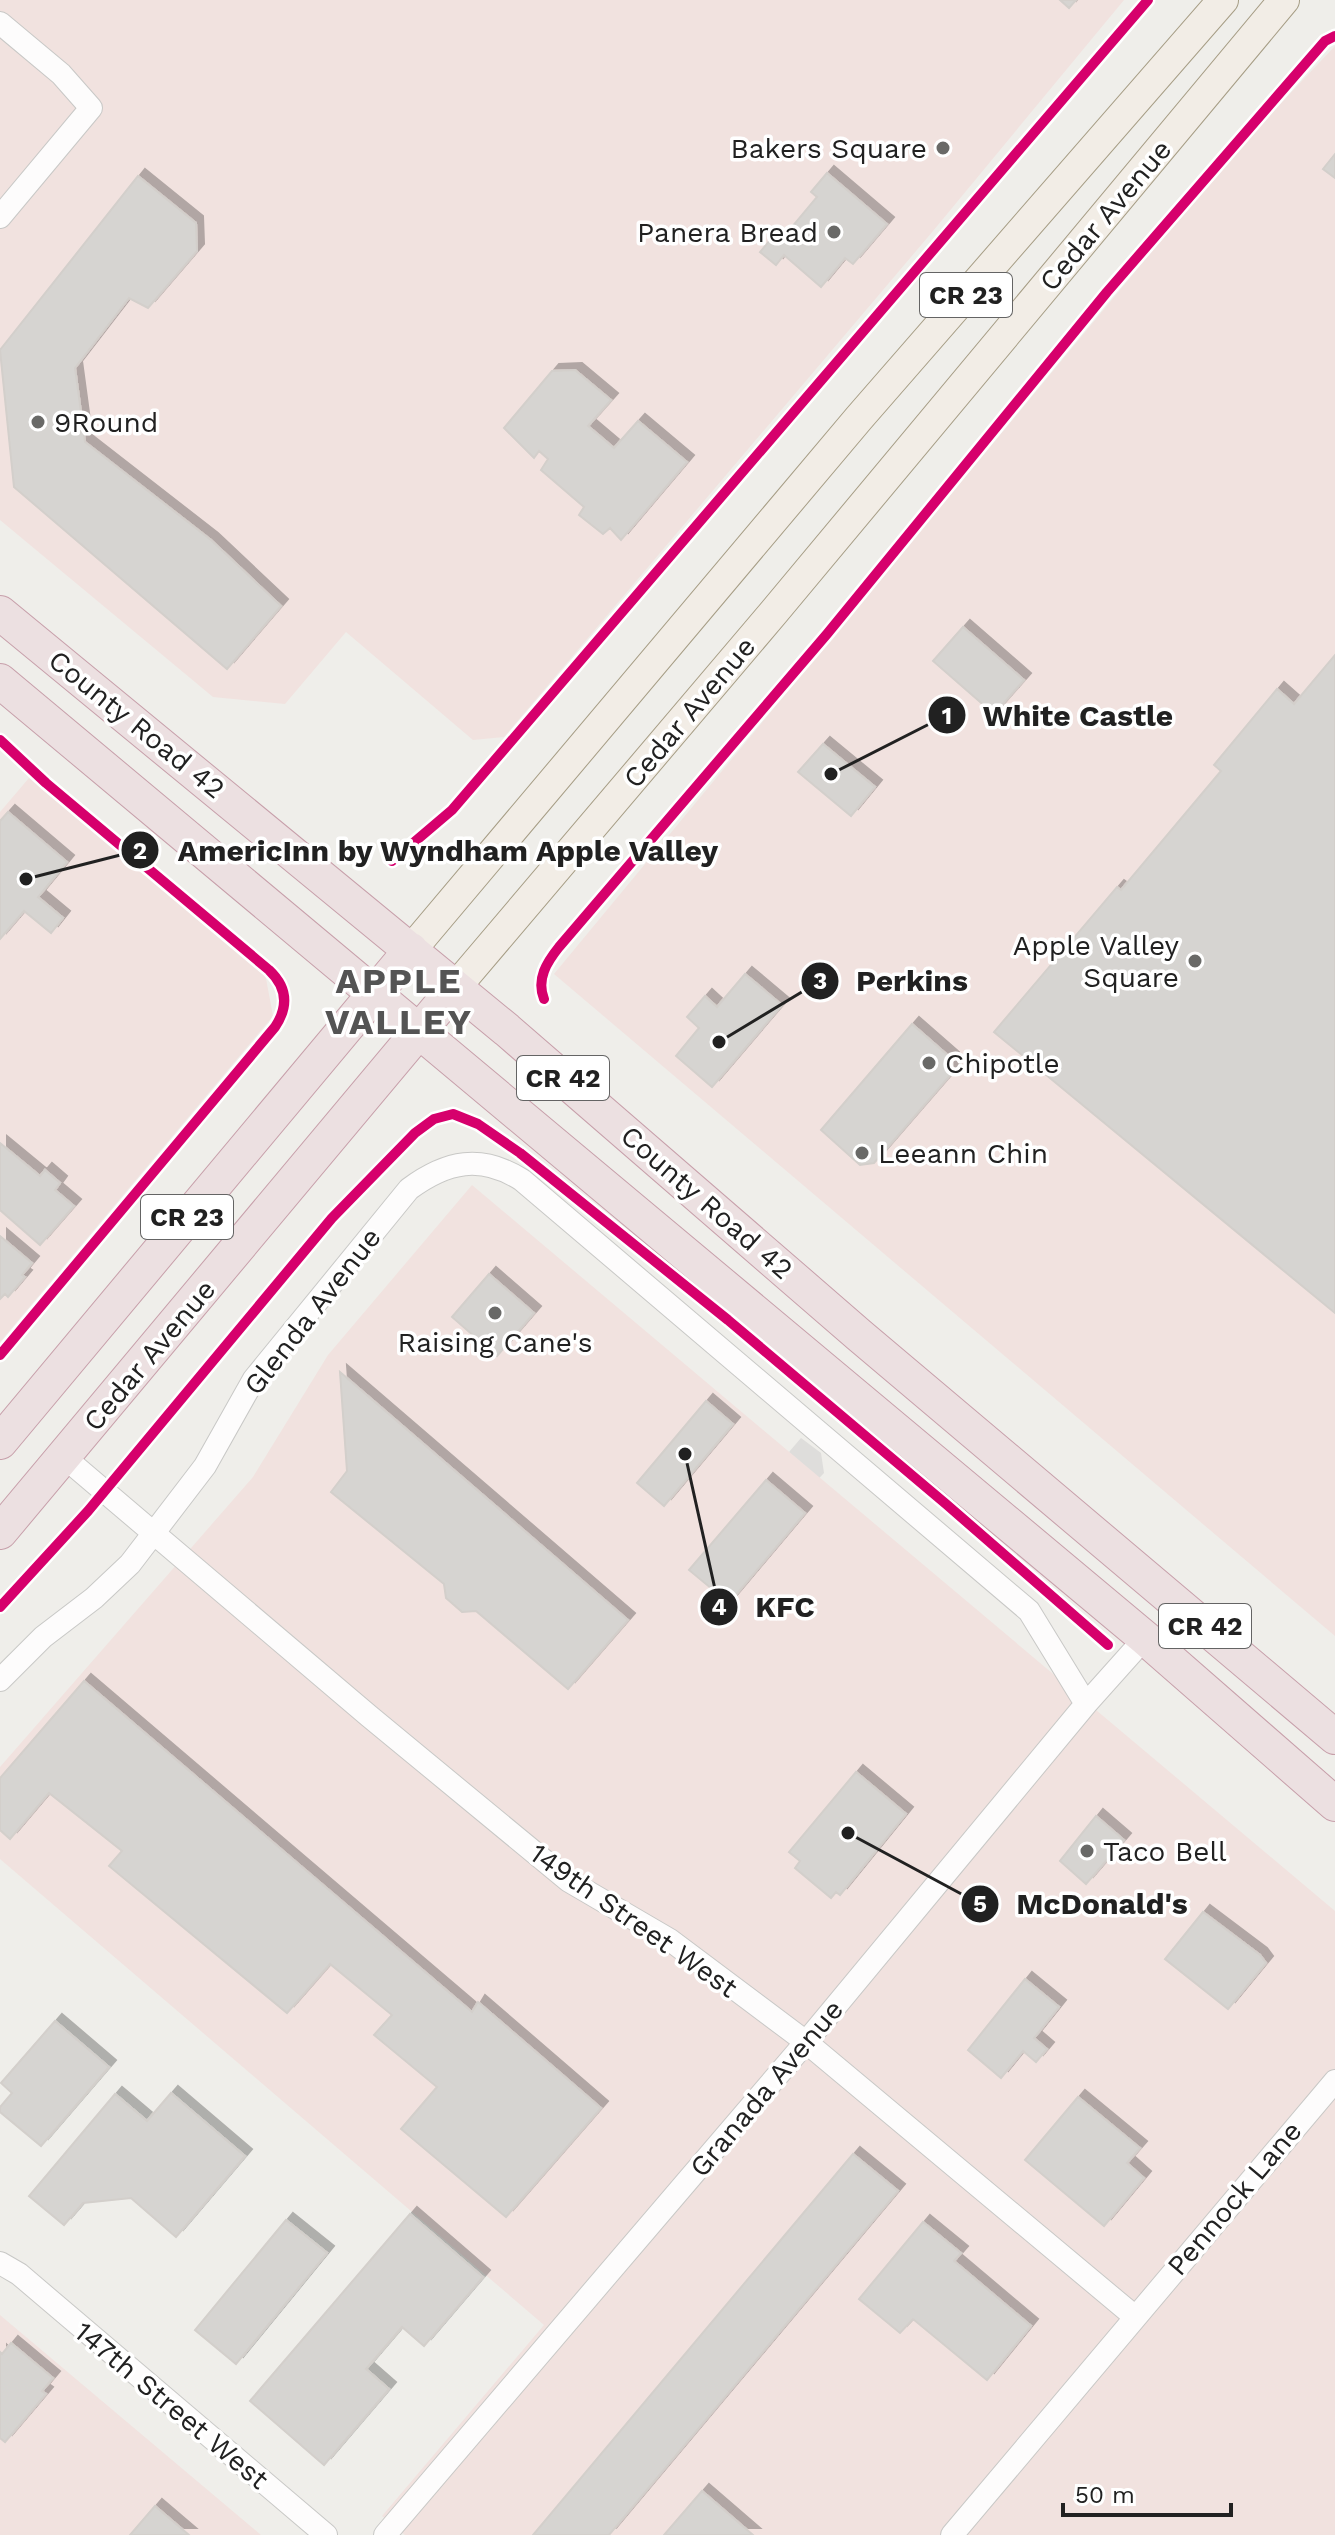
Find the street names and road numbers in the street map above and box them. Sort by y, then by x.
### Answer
street label: Cedar Avenue [1033,133,1178,298]
road number: CR 23 [920,273,1012,317]
street label: Cedar Avenue [617,630,762,795]
street label: County Road 42 [42,643,231,805]
road number: CR 42 [517,1056,609,1100]
street label: County Road 42 [614,1119,799,1286]
road number: CR 23 [141,1195,233,1239]
street label: Glenda Avenue [237,1221,388,1401]
street label: Cedar Avenue [77,1273,222,1438]
road number: CR 42 [1159,1604,1251,1648]
street label: 149th Street West [524,1836,744,2005]
street label: Granada Avenue [683,1993,850,2183]
street label: Pennock Lane [1160,2115,1308,2282]
street label: 147th Street West [68,2315,275,2496]

